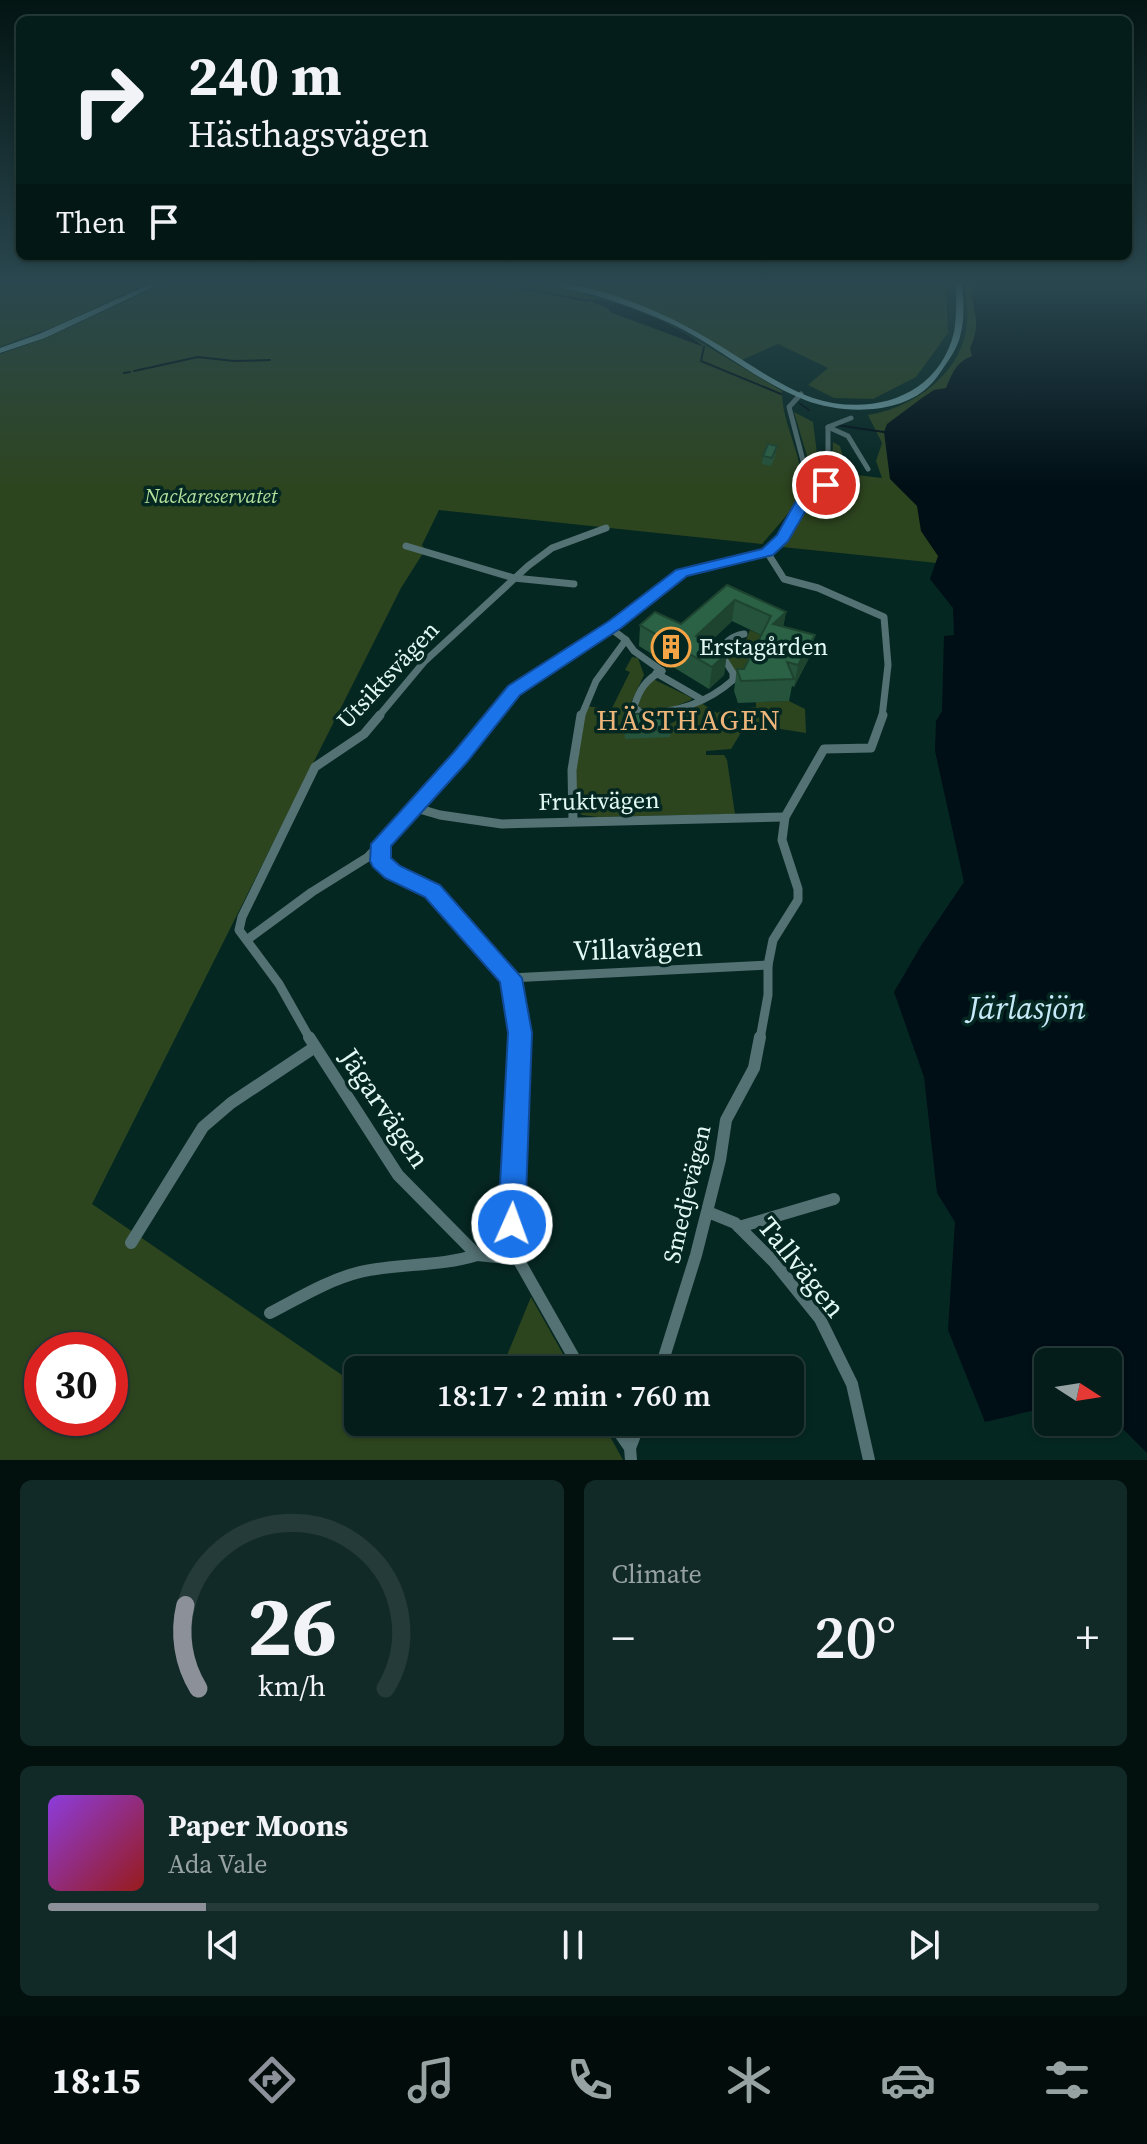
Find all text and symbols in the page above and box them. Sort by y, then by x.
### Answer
text: 240 m [188,37,342,114]
icon: right [56,48,160,152]
text: Hästhagsvägen [188,110,429,159]
icon: arrive [142,200,186,244]
text: Then [56,202,126,243]
pin [792,451,860,519]
icon: arrive [804,463,848,507]
park label: Nackareservatet [144,482,279,510]
street label: Utsiktsvägen [329,614,446,736]
building icon: Erstagården [650,626,692,668]
place label: Erstagården [699,630,828,663]
district label: HÄSTHAGEN [596,701,782,739]
street label: Fruktvägen [538,783,660,818]
street label: Villavägen [573,927,703,969]
water label: Järlasjön [964,986,1086,1030]
street label: Jägarvägen [330,1040,439,1175]
street label: Smedjevägen [655,1121,718,1266]
position arrow [470,1182,554,1266]
street label: Tallvägen [750,1209,854,1325]
speed limit sign: 30 [24,1332,128,1436]
north arrow [1034,1348,1122,1436]
map controls [1034,1348,1122,1436]
text: 18:17 · 2 min · 760 m [437,1375,711,1416]
text: Climate [612,1556,702,1592]
text: 26 [247,1569,337,1683]
text: 20° [814,1596,896,1678]
text: − [612,1607,635,1668]
text: + [1076,1607,1099,1668]
text: km/h [258,1666,326,1706]
text: Paper Moons [168,1805,348,1846]
text: Ada Vale [168,1846,267,1882]
icon: previous [201,1923,245,1967]
icon: pause [551,1923,595,1967]
icon: next [902,1923,946,1967]
icon: directions [244,2052,300,2108]
icon: music [403,2052,459,2108]
icon: phone [562,2052,618,2108]
icon: climate [721,2052,777,2108]
icon: car [880,2052,936,2108]
icon: filters [1039,2052,1095,2108]
text: 18:15 [52,2056,140,2105]

